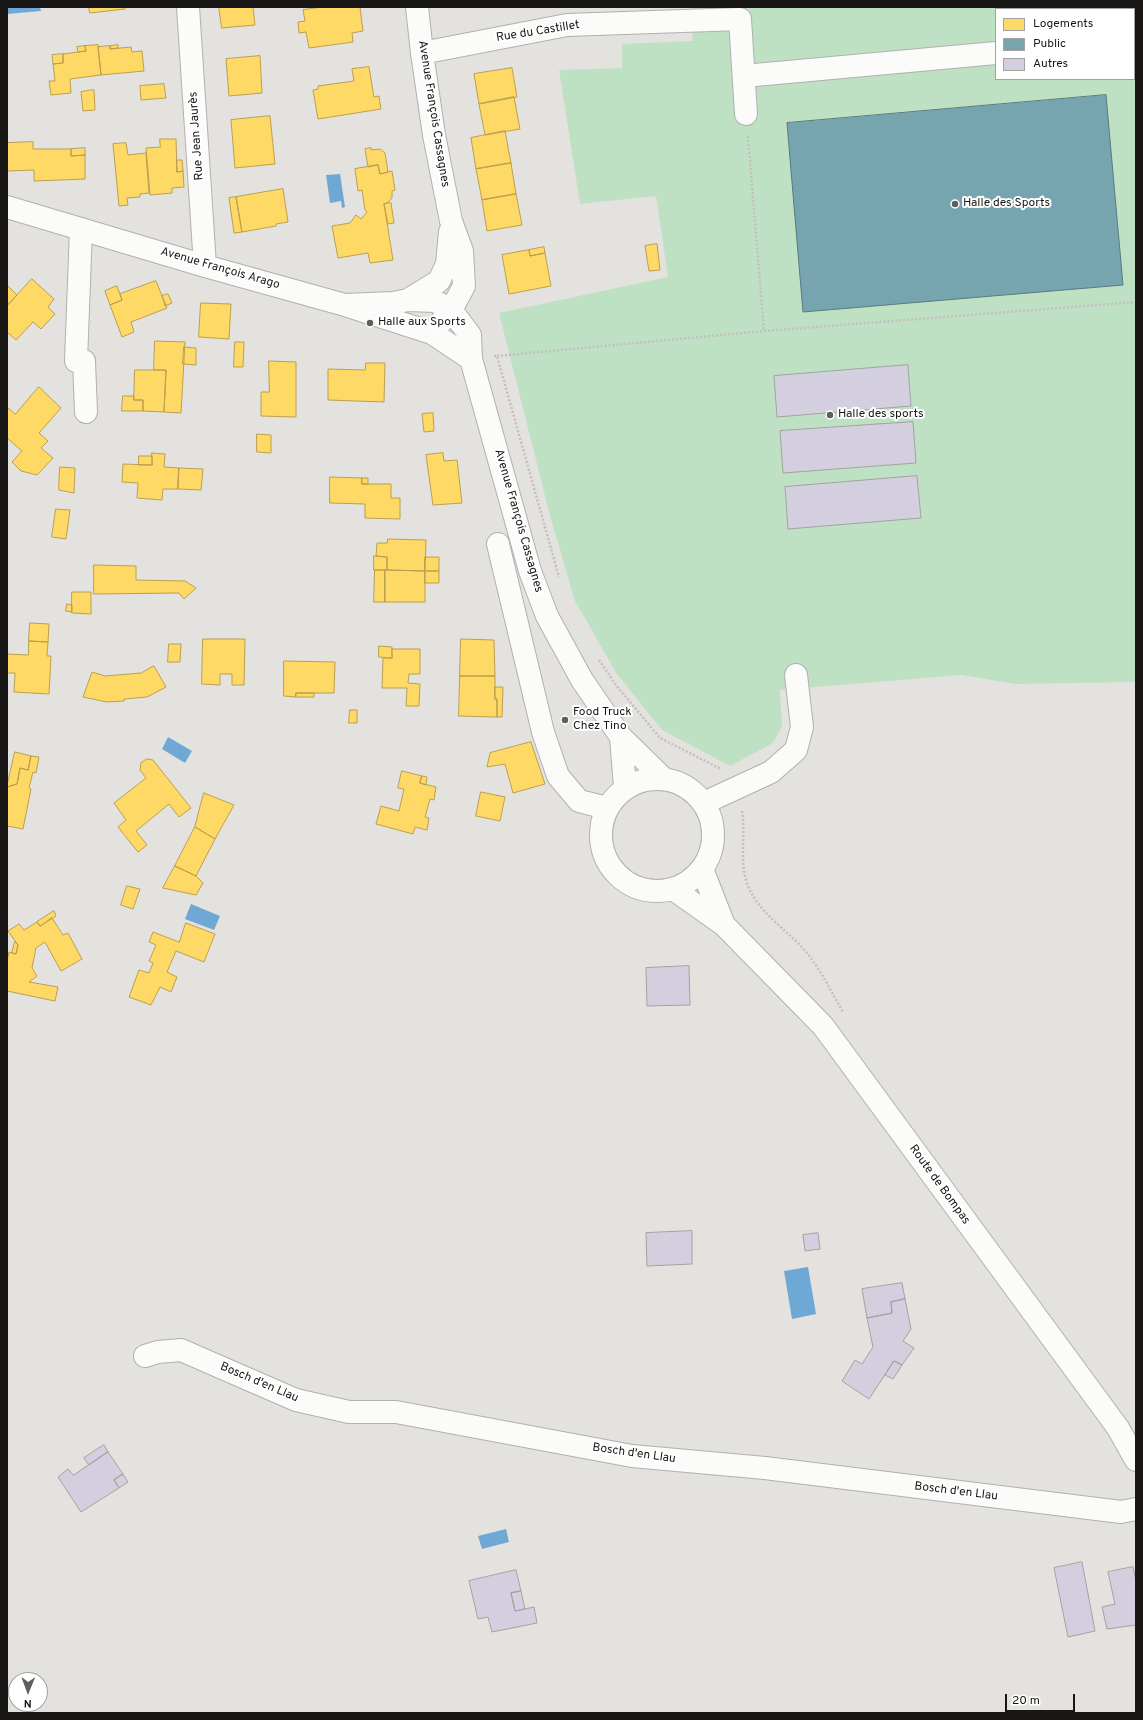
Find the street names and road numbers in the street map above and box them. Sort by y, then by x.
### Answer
street label: Rue du Castillet [495,18,581,46]
street label: Avenue François Cassagnes [414,40,452,188]
street label: Rue Jean Jaurès [187,91,207,181]
street label: Avenue François Arago [159,245,281,293]
street label: Avenue François Cassagnes [491,448,545,594]
street label: Route de Bompas [905,1142,973,1228]
street label: Bosch d'en Llau [218,1360,300,1406]
street label: Bosch d'en Llau [591,1441,677,1467]
street label: Bosch d'en Llau [913,1480,999,1504]

